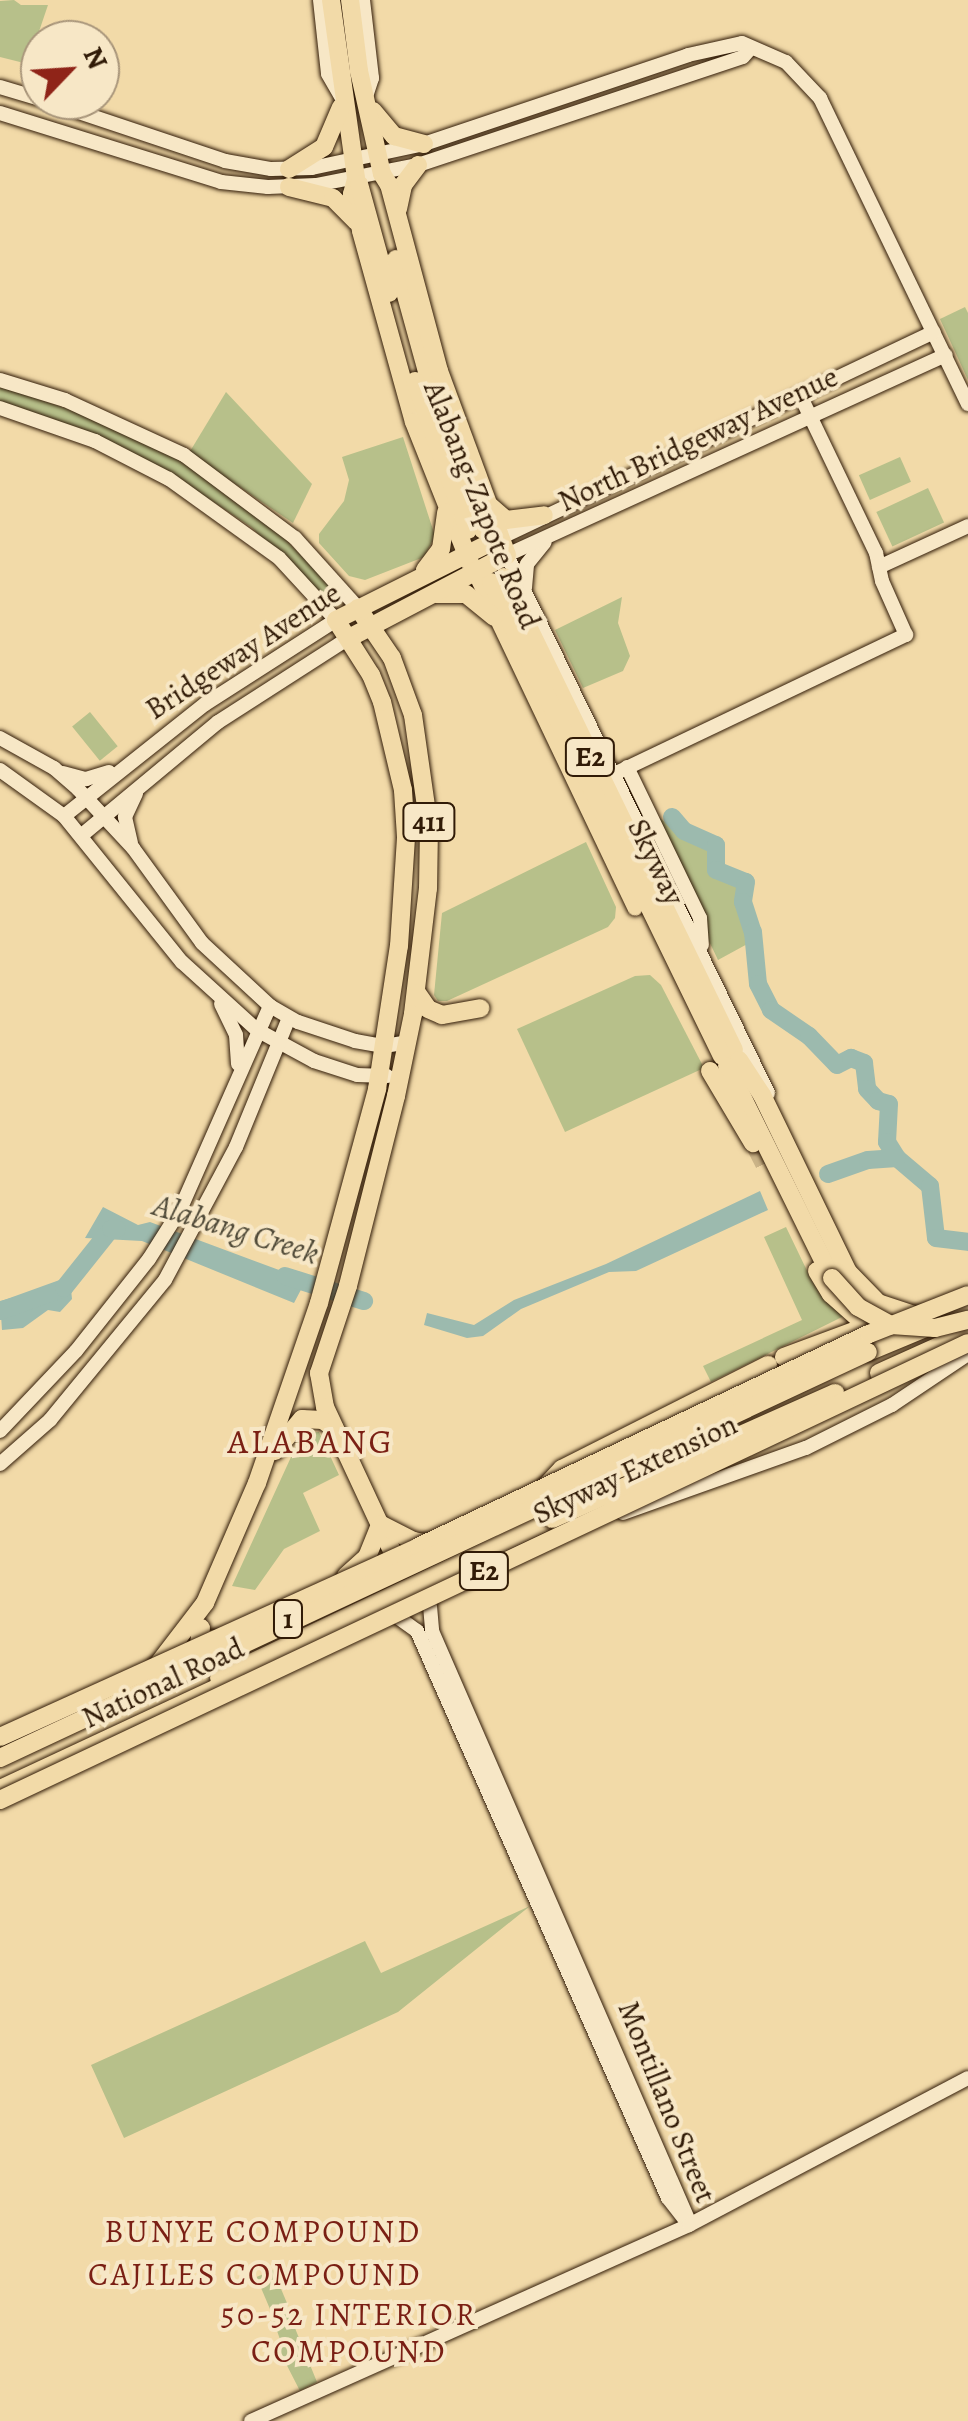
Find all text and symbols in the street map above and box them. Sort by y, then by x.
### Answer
north arrow [20,20,120,120]
text: N [74,41,117,75]
street label: North Bridgeway Avenue [553,358,843,520]
street label: Alabang-Zapote Road [416,376,548,634]
street label: Bridgeway Avenue [139,575,347,727]
road number: E2 [562,734,618,780]
road number: 411 [402,799,456,845]
street label: Skyway [620,813,692,911]
water label: Alabang Creek [149,1186,323,1272]
street label: Skyway Extension [527,1406,743,1532]
district label: ALABANG [228,1420,394,1462]
road number: E2 [456,1548,512,1594]
road number: 1 [270,1596,306,1642]
street label: National Road [76,1630,250,1736]
street label: Montillano Street [610,1996,724,2208]
district label: BUNYE COMPOUND [104,2212,422,2250]
district label: CAJILES COMPOUND [88,2255,422,2293]
district label: 50-52 INTERIOR COMPOUND [221,2296,477,2371]

